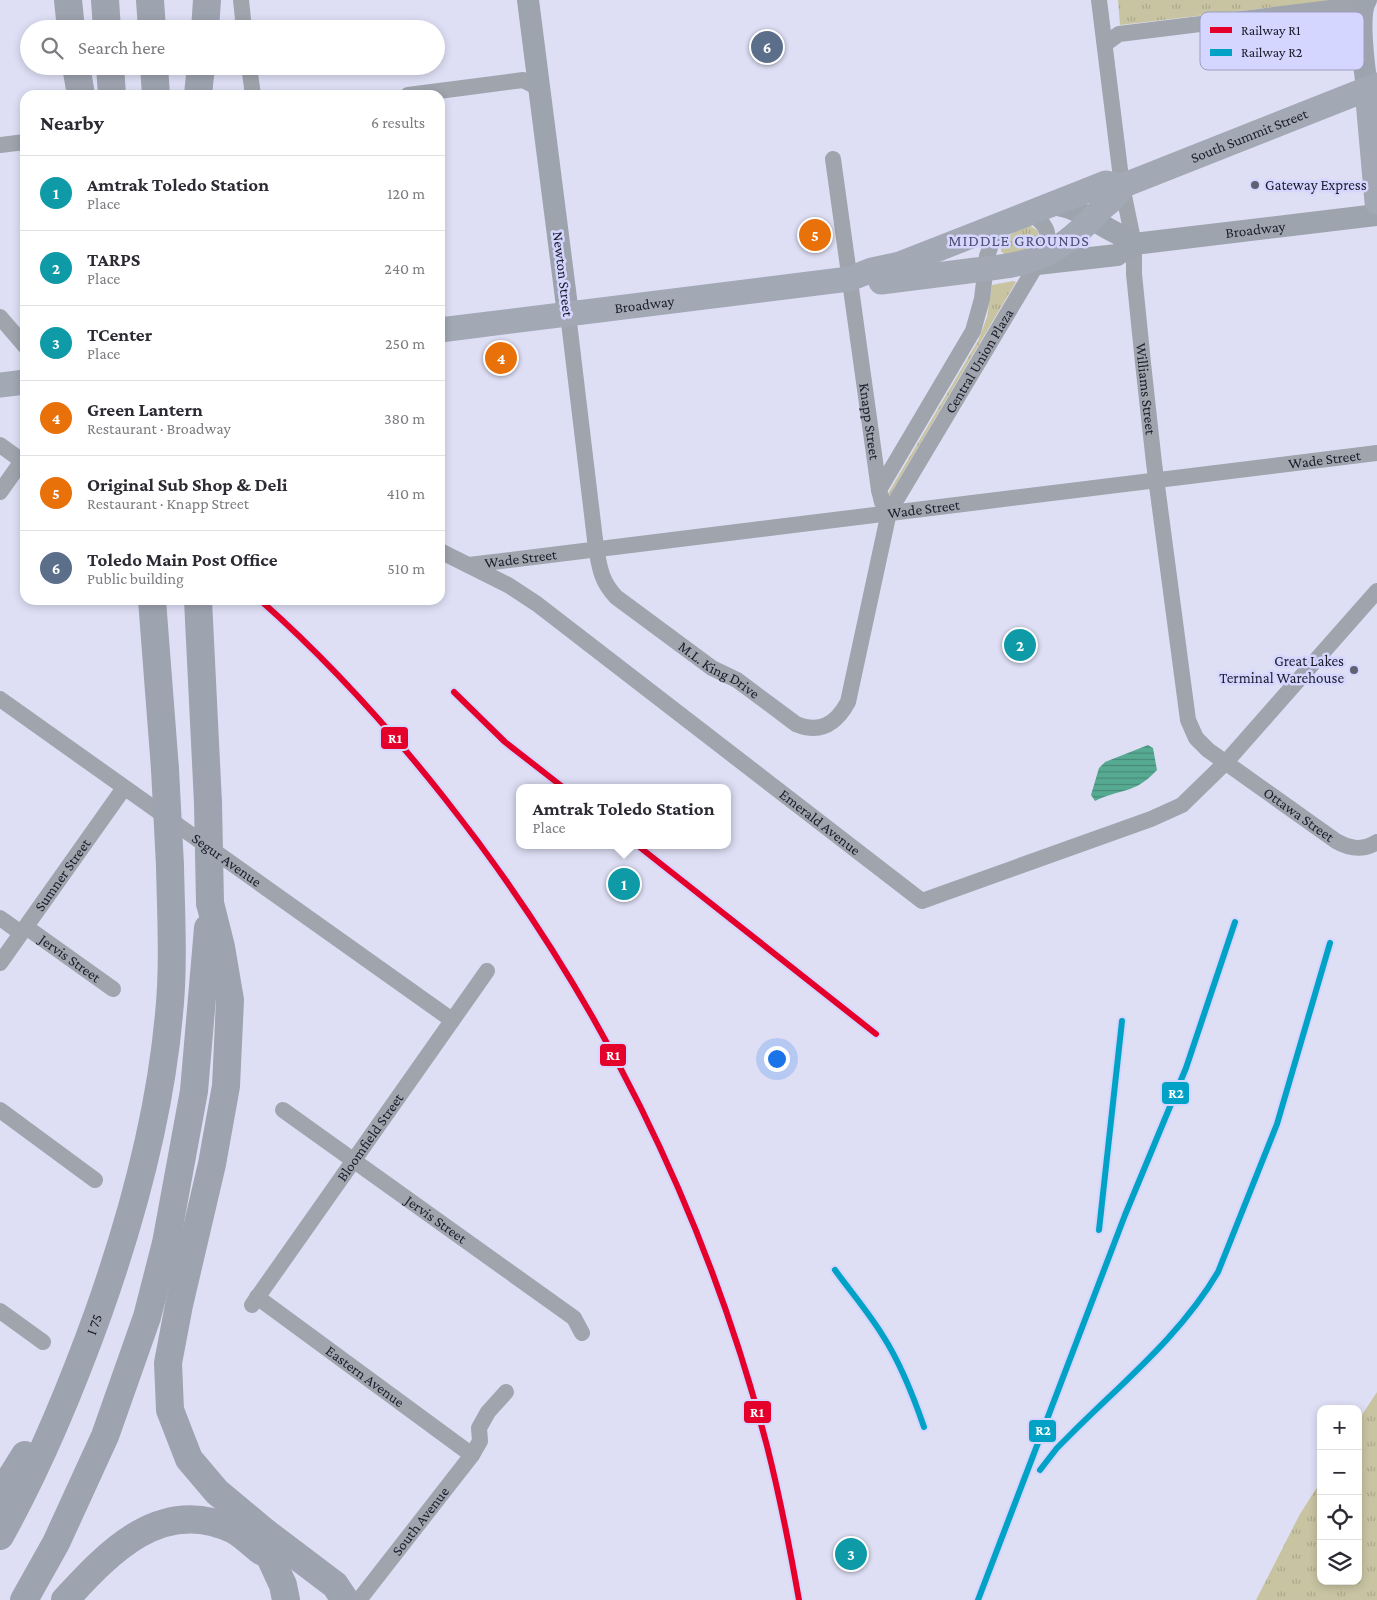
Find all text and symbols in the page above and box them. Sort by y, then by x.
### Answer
legend [1200,12,1364,70]
search box [20,20,445,75]
text: Railway R1 [1241,22,1301,38]
pin: 6 [751,28,783,66]
icon: search [38,34,66,62]
text: Search here [78,37,165,58]
text: Railway R2 [1241,44,1303,60]
street label: South Summit Street [1189,105,1311,166]
text: Nearby [40,111,104,135]
text: 6 results [371,114,425,131]
text: Amtrak Toledo Station [87,174,269,195]
place label: Gateway Express [1265,177,1367,194]
marker: Gateway Express [1249,179,1261,191]
text: 1 [53,185,59,202]
text: 120 m [387,185,425,202]
text: Place [87,195,120,212]
pin: 5 [799,216,831,254]
street label: Broadway [1224,218,1286,241]
street label: Newton Street [550,230,576,319]
district label: MIDDLE GROUNDS [948,232,1090,249]
text: TARPS [87,249,140,270]
text: 2 [52,260,60,277]
text: 240 m [384,260,425,277]
text: Place [87,270,120,287]
street label: Broadway [614,293,676,316]
street label: Central Union Plaza [942,306,1017,416]
text: TCenter [87,324,152,345]
text: 3 [52,335,60,352]
text: 250 m [385,335,425,352]
pin: 4 [485,339,517,377]
street label: Williams Street [1133,342,1159,436]
text: Place [87,345,120,362]
street label: Knapp Street [856,382,883,462]
text: Green Lantern [87,399,203,420]
text: 4 [52,410,60,427]
text: 380 m [384,410,425,427]
text: Restaurant · Broadway [87,420,231,437]
street label: Wade Street [1288,447,1363,472]
text: Original Sub Shop & Deli [87,474,287,495]
text: 5 [52,485,60,502]
text: 410 m [387,485,425,502]
text: Restaurant · Knapp Street [87,495,249,512]
street label: Wade Street [887,496,962,521]
street label: Wade Street [484,546,559,571]
text: Toledo Main Post Office [87,549,278,570]
text: 6 [52,560,60,577]
text: 510 m [387,560,425,577]
text: Public building [87,570,184,587]
pin: 2 [1004,626,1036,664]
street label: M.L. King Drive [675,638,763,702]
place label: Great Lakes Terminal Warehouse [1219,653,1344,686]
marker: Great Lakes Terminal Warehouse [1348,664,1360,676]
line badge: R1 [380,726,409,750]
text: R1 [388,730,402,746]
popup [516,784,731,849]
street label: Ottawa Street [1260,784,1338,846]
street label: Emerald Avenue [776,786,864,859]
text: Amtrak Toledo Station [532,798,715,819]
text: Place [532,819,566,836]
street label: Segur Avenue [189,830,265,890]
street label: Sumner Street [31,835,94,914]
pin: 1 [608,865,640,903]
street label: Jervis Street [34,930,104,986]
line badge: R1 [599,1043,627,1067]
your location [764,1046,790,1072]
text: R1 [606,1047,620,1063]
line badge: R2 [1161,1081,1190,1105]
text: R2 [1168,1085,1184,1101]
street label: Bloomfield Street [334,1090,407,1184]
street label: Jervis Street [400,1191,470,1247]
street label: I 75 [83,1312,105,1337]
street label: Eastern Avenue [323,1342,407,1411]
line badge: R1 [743,1400,772,1424]
text: R1 [750,1404,764,1420]
map controls [1317,1405,1362,1585]
button: + [1317,1405,1362,1450]
line badge: R2 [1028,1419,1057,1443]
text: R2 [1035,1422,1051,1438]
button: − [1317,1450,1362,1495]
street label: South Avenue [389,1483,452,1559]
button: locate [1317,1495,1362,1540]
pin: 3 [835,1535,867,1573]
button: layers [1317,1540,1362,1585]

